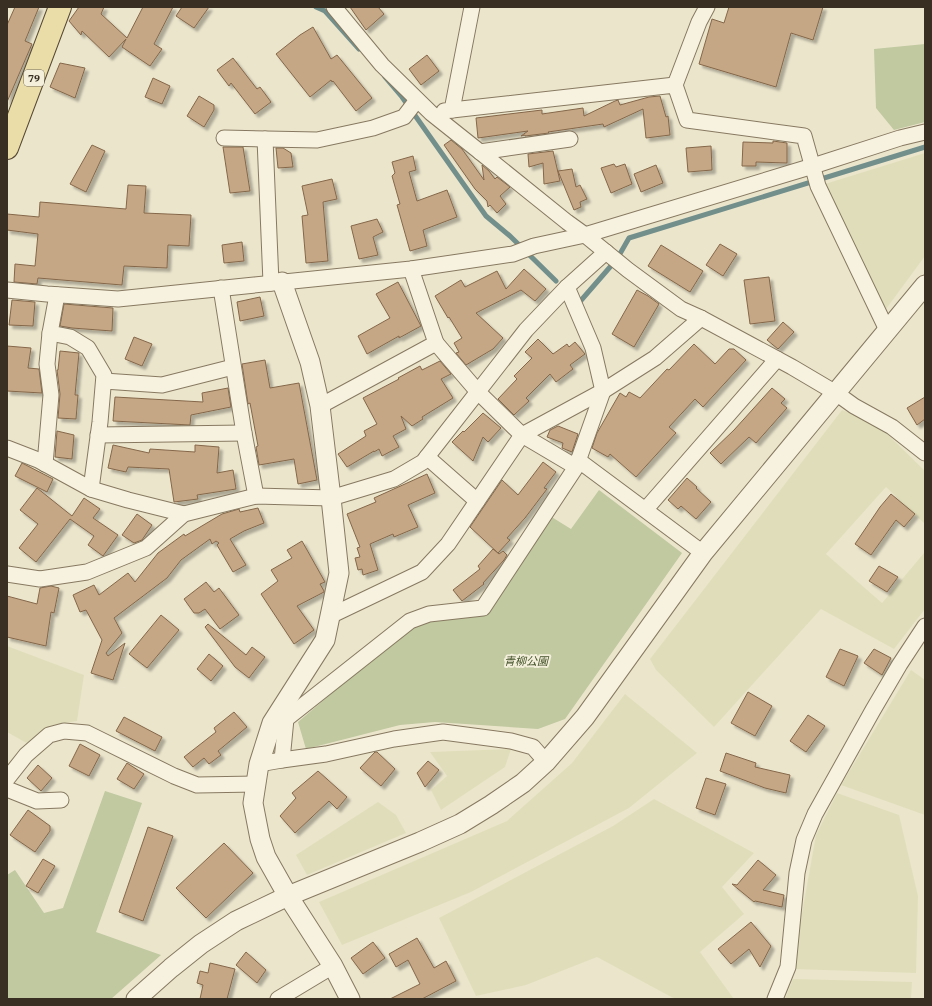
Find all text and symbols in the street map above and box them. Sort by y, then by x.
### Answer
road number: 79 [24,70,44,86]
park label: 青柳公園 [504,654,550,668]

